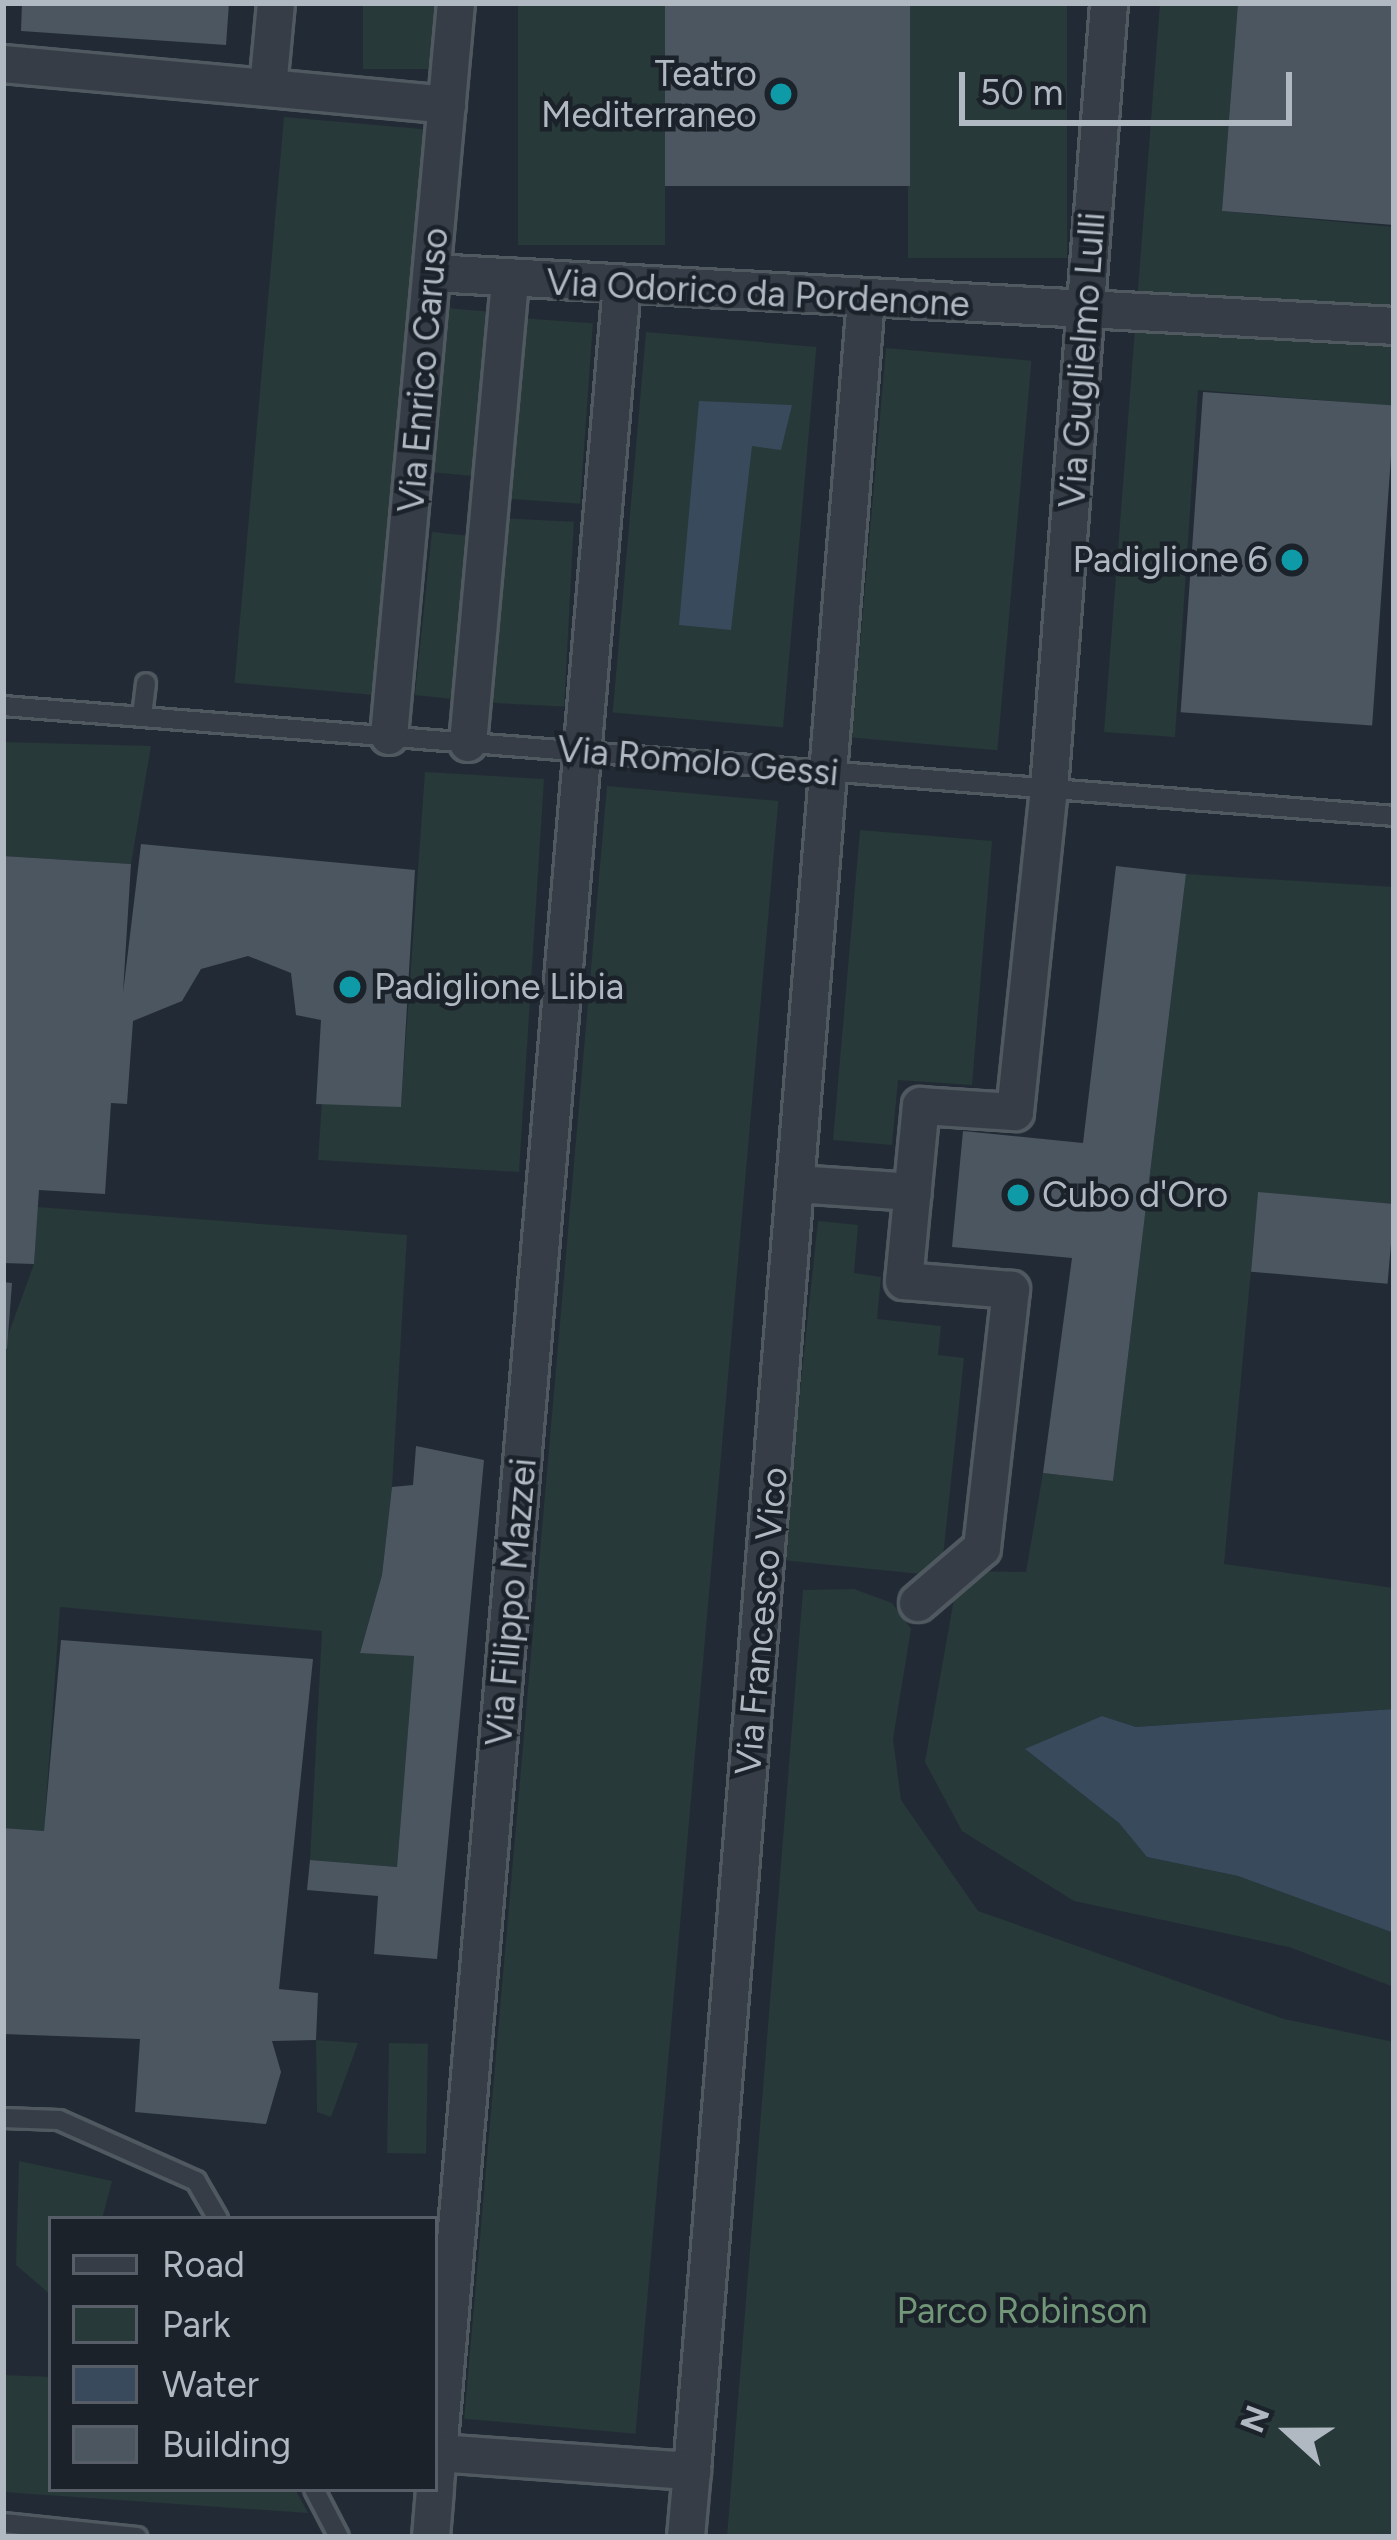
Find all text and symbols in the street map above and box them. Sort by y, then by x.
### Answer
scale bar [965,48,1298,122]
place label: Teatro Mediterraneo [541,51,757,136]
text: 50 m [980,71,1063,114]
marker: Teatro Mediterraneo [768,81,794,107]
street label: Via Guglielmo Lulli [1050,211,1114,509]
street label: Via Enrico Caruso [389,226,457,514]
street label: Via Odorico da Pordenone [545,260,971,326]
place label: Padiglione 6 [1072,538,1268,582]
marker: Padiglione 6 [1279,547,1305,573]
street label: Via Romolo Gessi [556,727,840,795]
place label: Padiglione Libia [374,965,624,1009]
marker: Padiglione Libia [337,974,363,1000]
place label: Cubo d'Oro [1042,1173,1228,1217]
marker: Cubo d'Oro [1005,1182,1031,1208]
street label: Via Filippo Mazzei [477,1456,545,1748]
street label: Via Francesco Vico [726,1465,796,1777]
legend [48,2216,438,2492]
text: Road [162,2243,245,2286]
park label: Parco Robinson [897,2289,1147,2333]
text: Park [162,2303,230,2346]
text: Water [162,2363,259,2406]
north arrow [1229,2372,1349,2492]
text: N [1232,2400,1278,2438]
text: Building [162,2423,291,2466]

